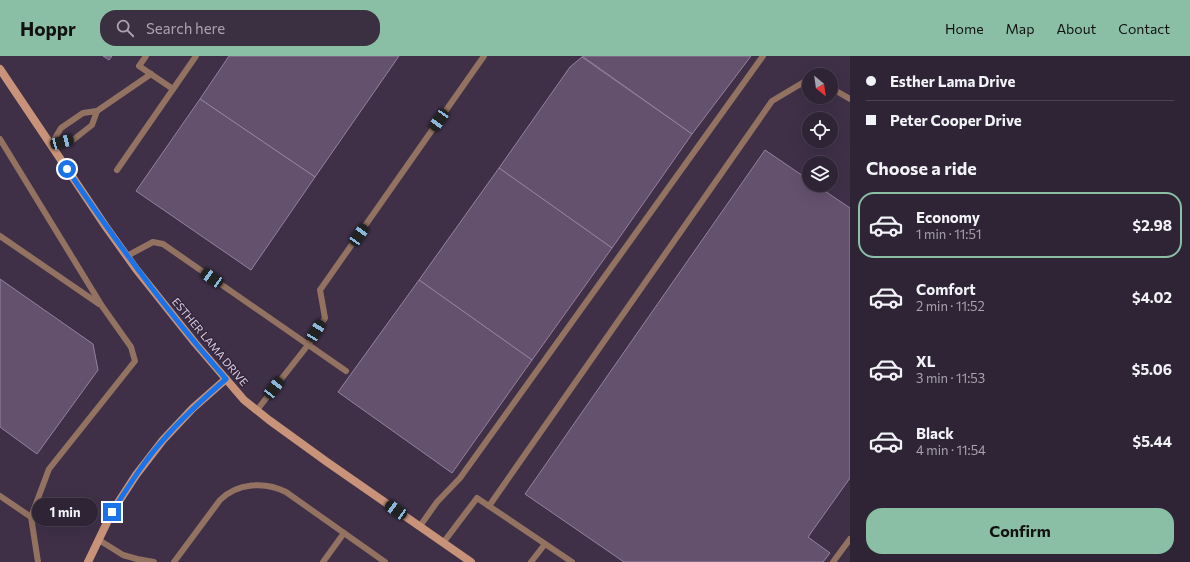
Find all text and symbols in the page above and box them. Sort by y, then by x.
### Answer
search box [100,10,380,46]
text: Hoppr [20,17,76,40]
icon: search [114,17,136,39]
text: Search here [146,19,225,37]
text: Home [945,20,984,37]
text: Map [1006,20,1034,37]
text: About [1056,20,1096,37]
text: Contact [1118,20,1170,37]
north arrow [802,68,838,104]
map controls [802,68,838,192]
text: Esther Lama Drive [890,72,1015,90]
car [427,107,451,133]
text: Peter Cooper Drive [890,111,1022,129]
button: locate [802,112,838,148]
car [49,133,75,151]
button: layers [802,156,838,192]
text: Choose a ride [866,157,977,179]
route start [58,160,76,178]
icon: car [868,207,904,243]
text: Economy [916,208,980,226]
text: $2.98 [1133,216,1172,234]
car [347,222,371,248]
text: 1 min · 11:51 [916,226,981,242]
car [199,266,225,290]
icon: car [868,279,904,315]
text: Comfort [916,280,976,298]
text: $4.02 [1132,288,1172,306]
street label: ESTHER LAMA DRIVE [170,295,251,388]
text: 2 min · 11:52 [916,298,985,314]
car [305,318,327,344]
icon: car [868,351,904,387]
text: XL [916,352,935,370]
text: $5.06 [1132,360,1172,378]
text: 3 min · 11:53 [916,370,985,386]
car [262,375,286,401]
icon: car [868,423,904,459]
text: Black [916,424,954,442]
text: $5.44 [1133,432,1172,450]
text: 4 min · 11:54 [916,442,986,458]
callout: 1 min [32,498,98,526]
car [383,498,409,522]
route end [103,503,121,521]
text: 1 min [50,504,80,520]
button: Confirm [866,508,1174,554]

